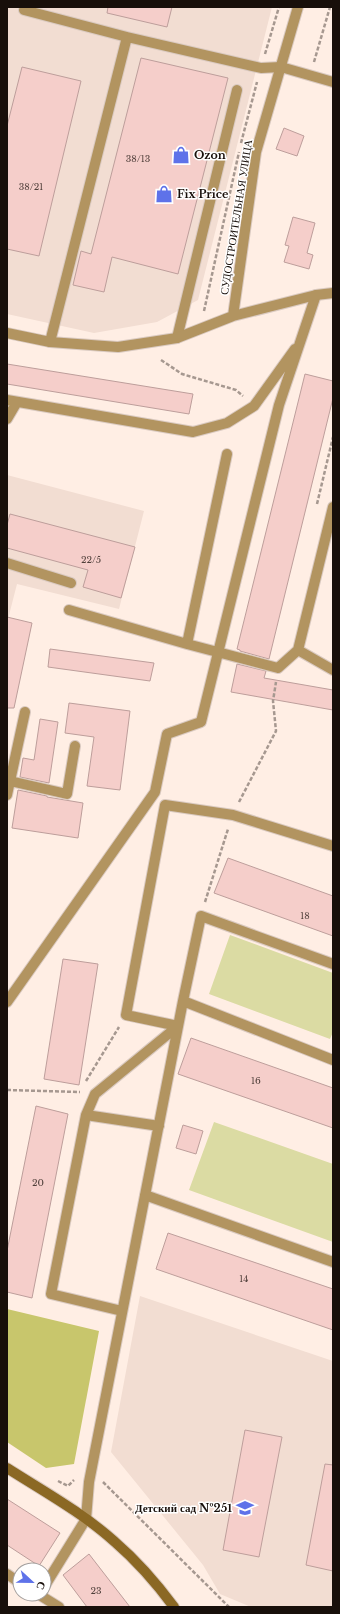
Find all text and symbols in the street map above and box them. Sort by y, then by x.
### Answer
street label: СУДОСТРОИТЕЛЬНАЯ УЛИЦА [217,138,255,296]
shop icon: Ozon [171,145,191,165]
place label: Ozon [194,148,226,162]
house number: 38/13 [126,153,150,164]
house number: 38/21 [19,181,43,192]
shop icon: Fix Price [154,184,174,204]
place label: Fix Price [177,187,229,201]
house number: 22/5 [81,554,101,565]
house number: 18 [300,910,310,921]
house number: 16 [251,1075,261,1086]
house number: 20 [32,1177,44,1188]
house number: 14 [239,1273,249,1284]
school or university icon: Детский сад №251 [235,1498,255,1518]
place label: Детский сад №251 [135,1501,232,1515]
north arrow [12,1562,52,1602]
text: С [33,1579,49,1592]
house number: 23 [90,1585,102,1596]

